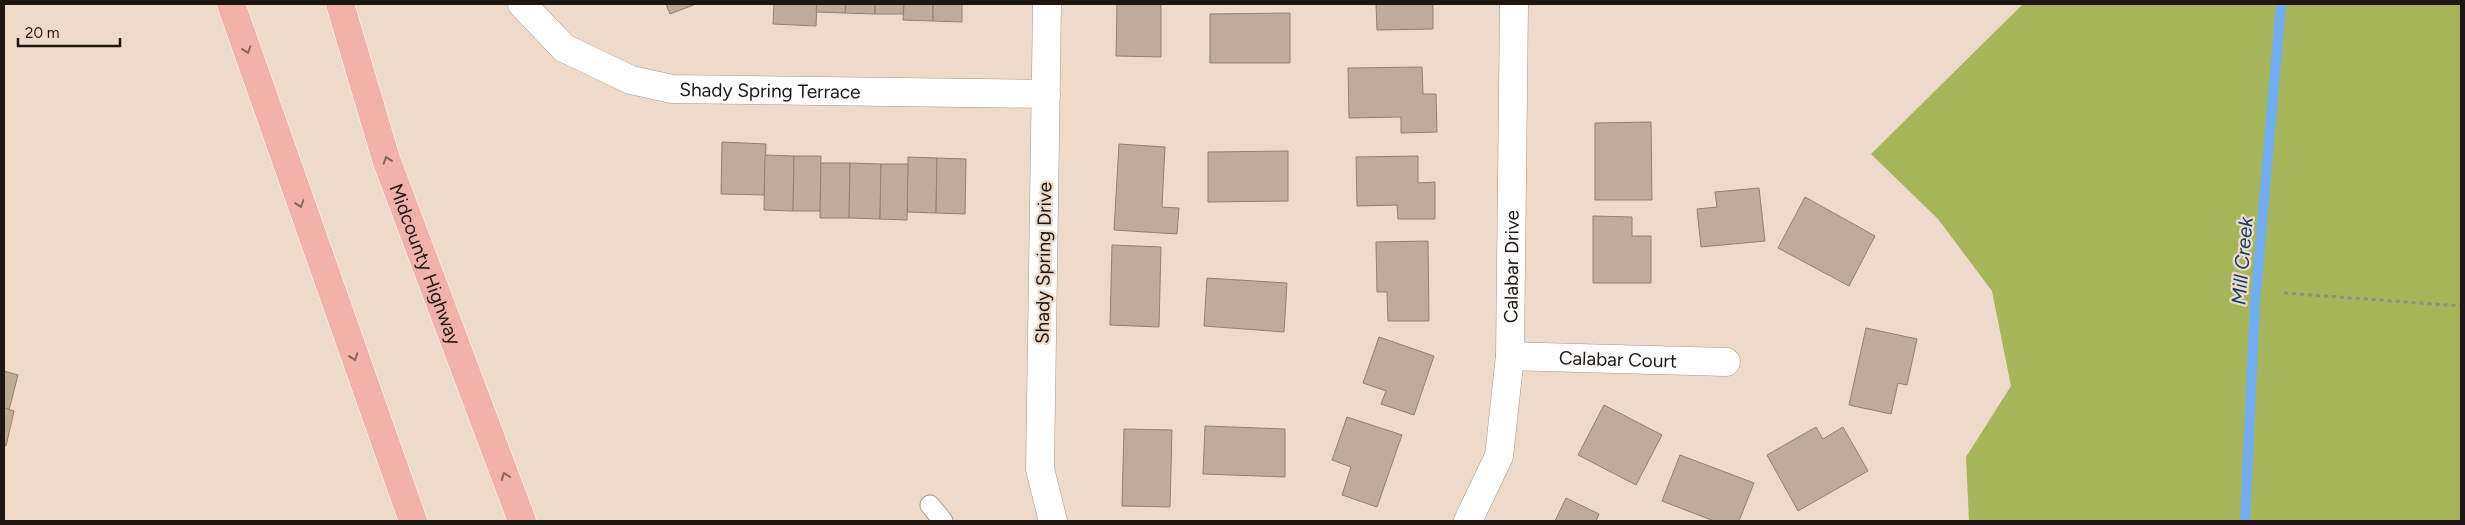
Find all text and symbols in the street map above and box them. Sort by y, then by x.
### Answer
scale bar [18,15,120,47]
text: 20 m [25,24,59,42]
one-way arrow [241,45,251,54]
street label: Shady Spring Terrace [679,78,861,104]
one-way arrow [382,156,392,164]
street label: Midcounty Highway [384,180,466,348]
street label: Shady Spring Drive [1031,182,1056,344]
one-way arrow [294,199,304,207]
street label: Calabar Drive [1499,210,1524,323]
water label: Mill Creek [2226,215,2258,306]
street label: Calabar Court [1559,346,1677,373]
one-way arrow [348,352,358,361]
one-way arrow [501,472,511,480]

